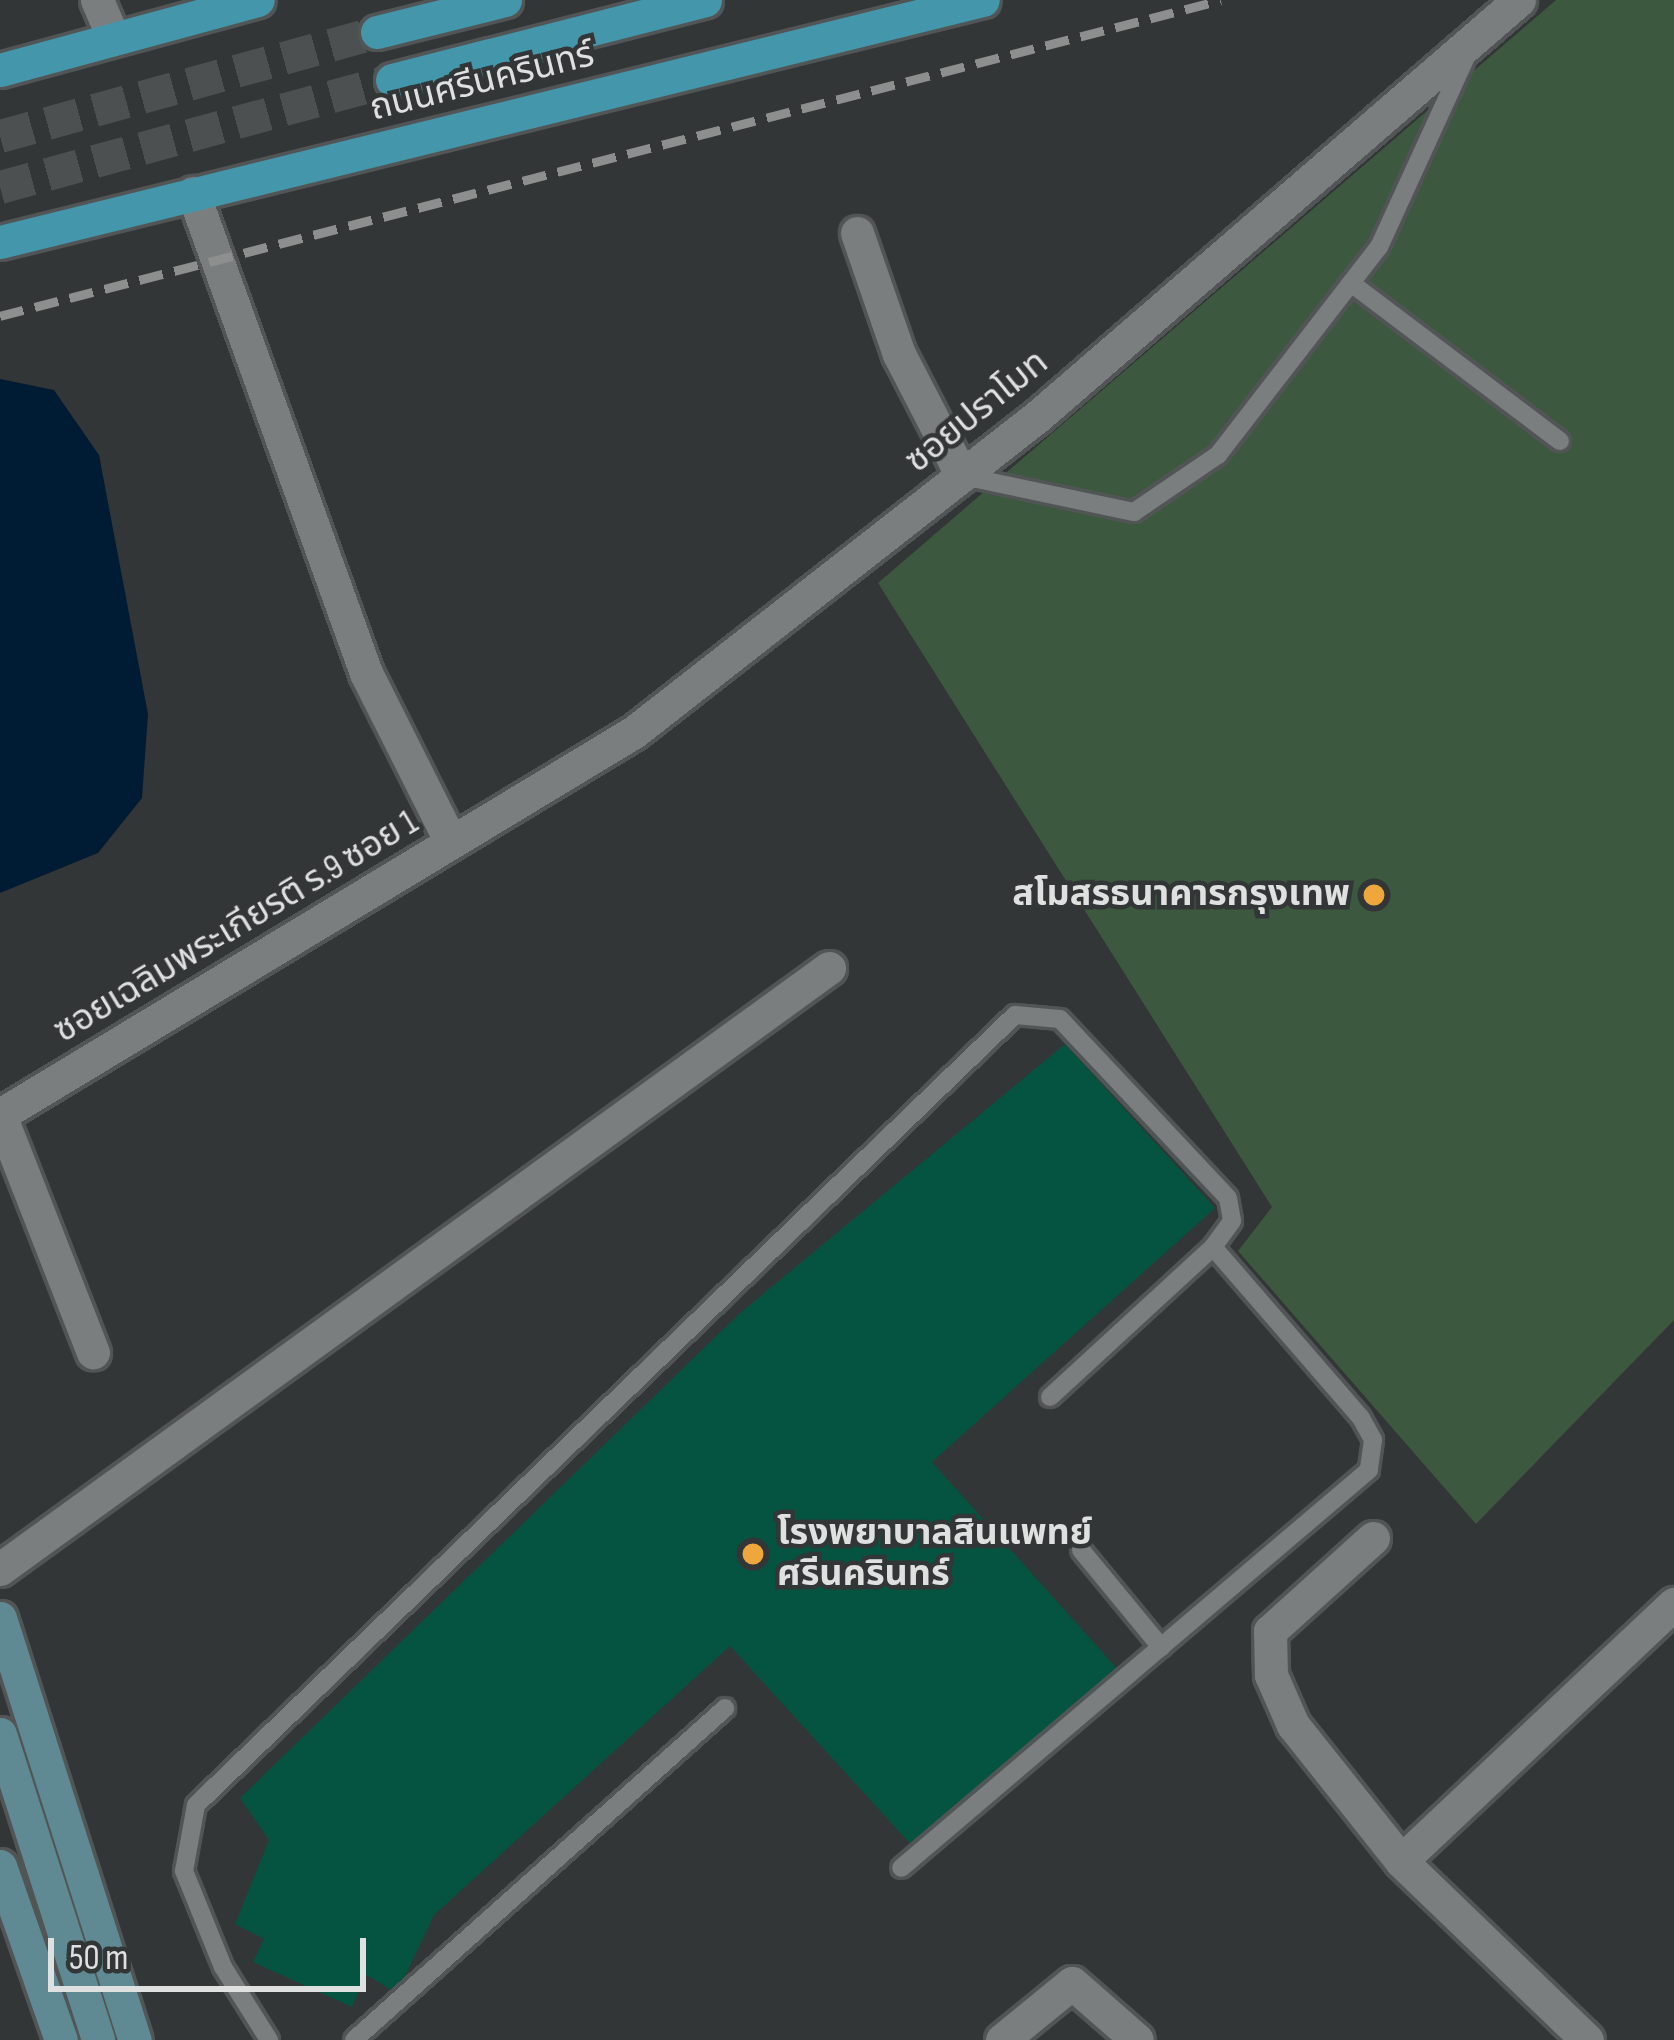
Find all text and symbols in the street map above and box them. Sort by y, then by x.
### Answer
street label: ถนนศรีนครินทร์ [366,33,598,131]
street label: ซอยปราโมท [897,341,1057,483]
street label: ซอยเฉลิมพระเกียรติ ร.9 ซอย 1 [46,801,426,1053]
place label: สโมสรธนาคารกรุงเทพ [1012,873,1350,917]
marker: สโมสรธนาคารกรุงเทพ [1361,882,1387,908]
place label: โรงพยาบาลสินแพทย์ ศรีนครินทร์ [777,1511,1092,1596]
marker: โรงพยาบาลสินแพทย์ ศรีนครินทร์ [740,1541,766,1567]
scale bar [54,1914,372,1988]
text: 50 m [69,1937,128,1980]

